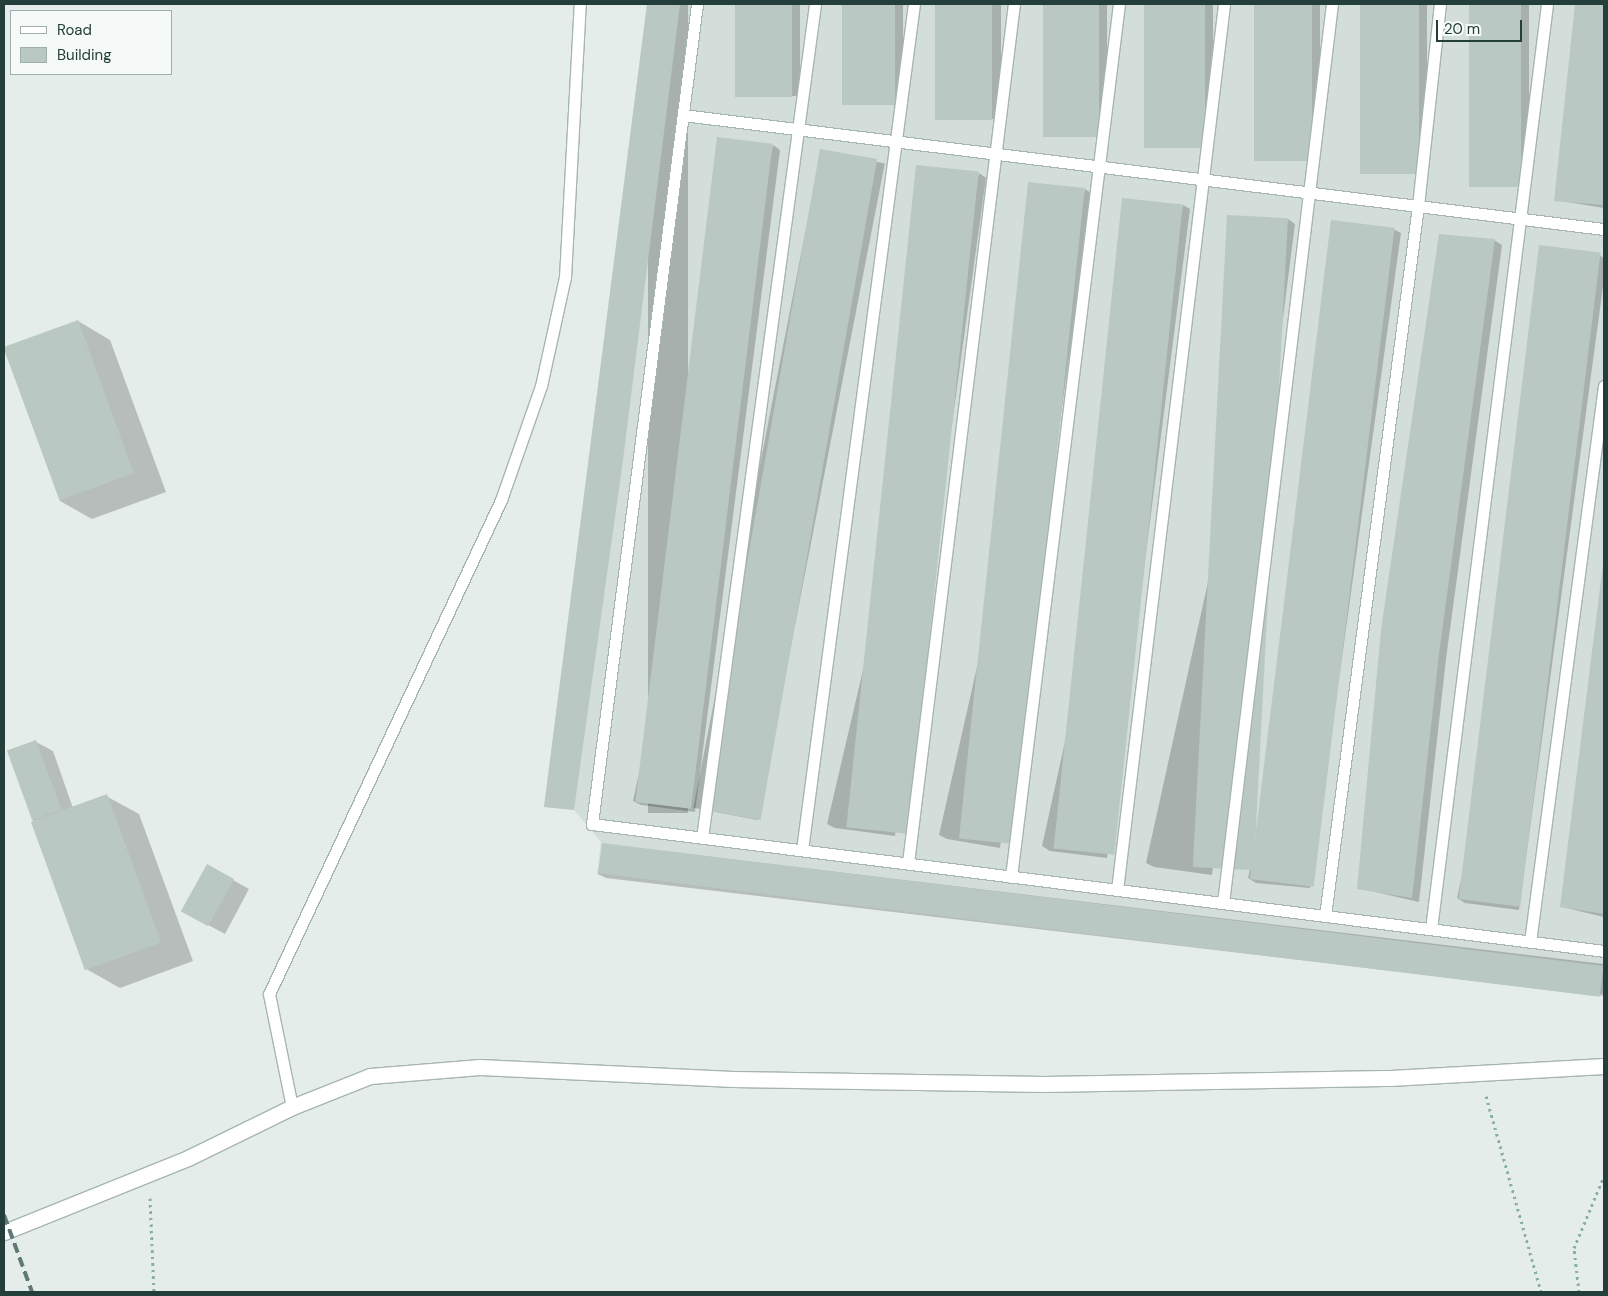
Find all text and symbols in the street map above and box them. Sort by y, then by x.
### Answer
legend [10,10,172,75]
scale bar [1438,10,1524,42]
text: 20 m [1444,19,1480,39]
text: Road [57,20,92,40]
text: Building [57,45,112,65]

